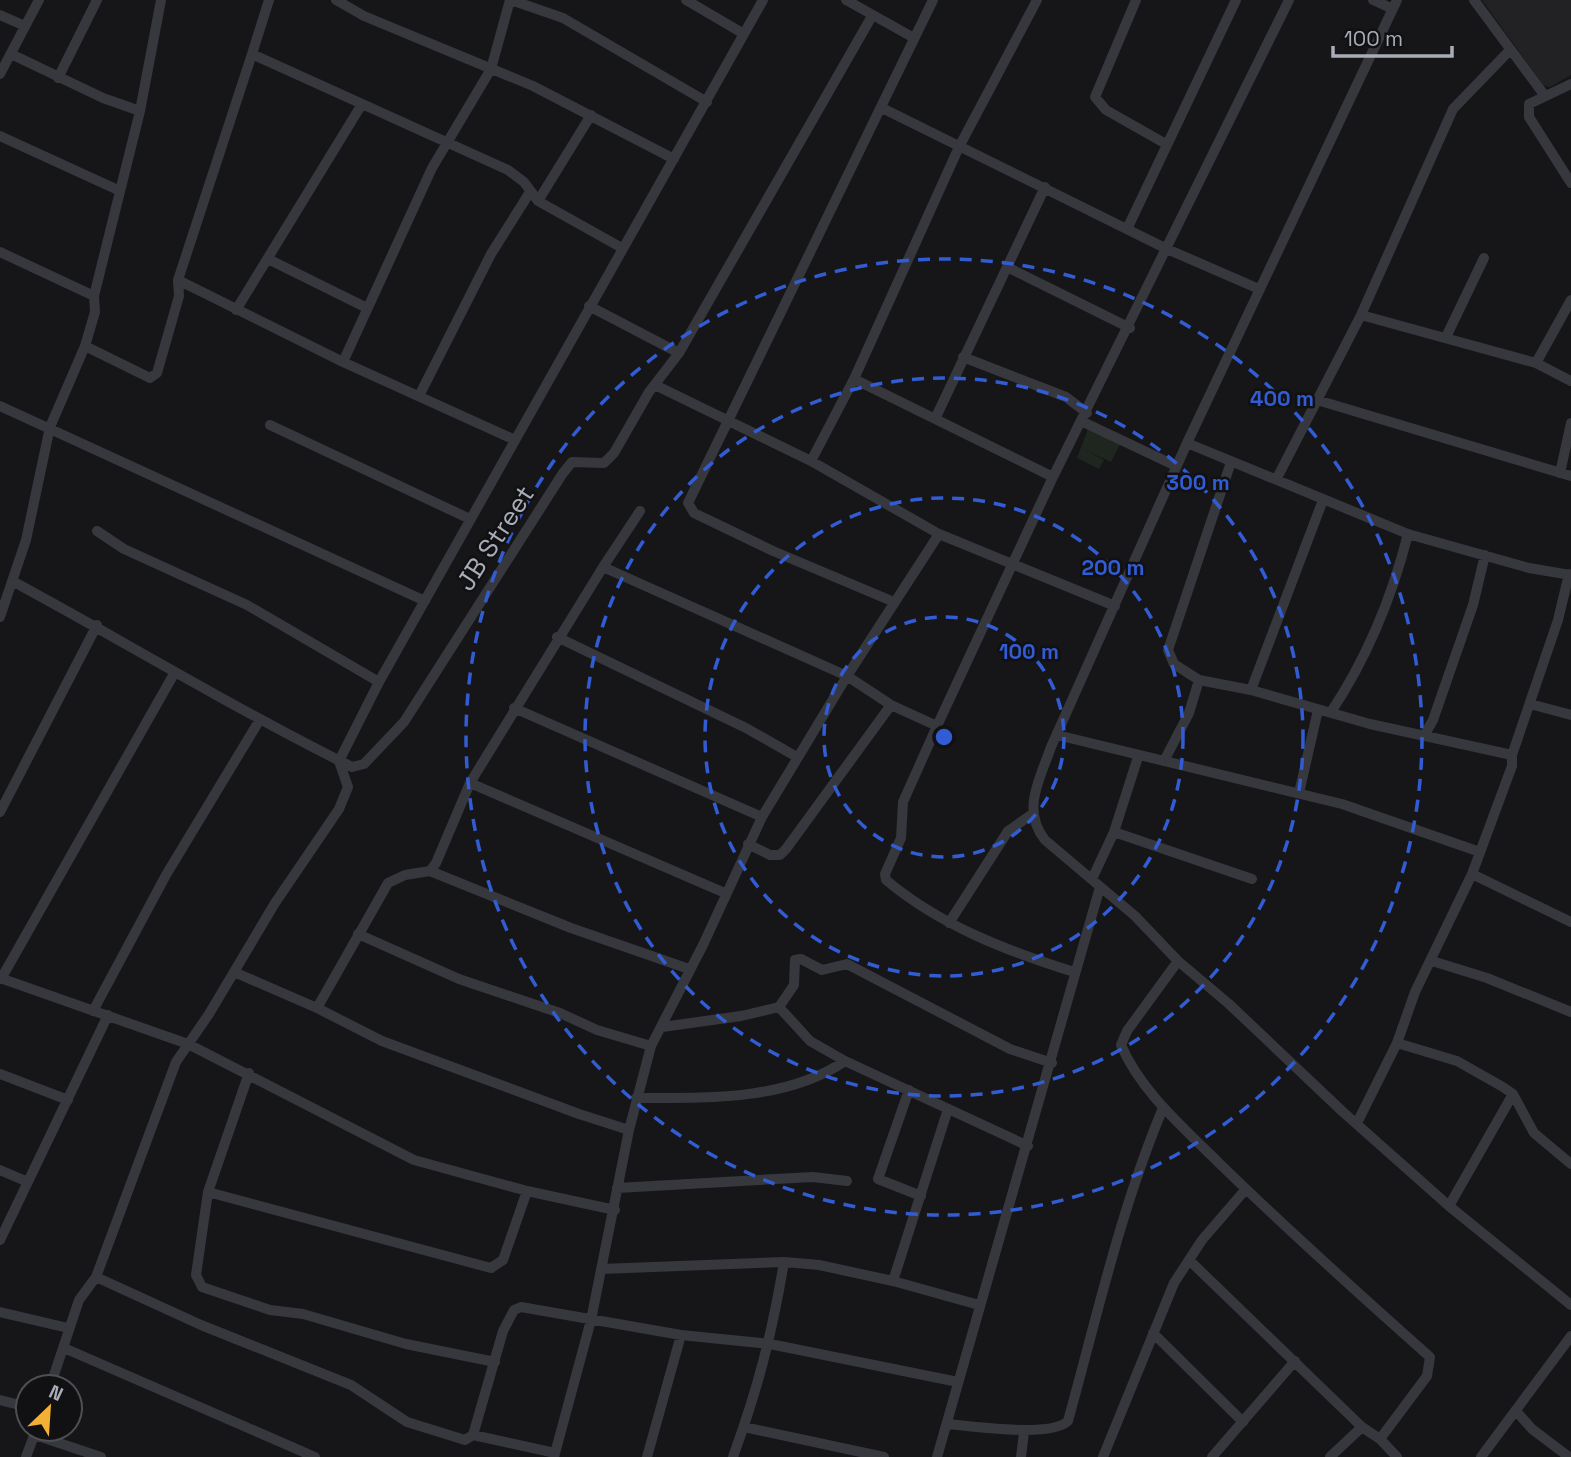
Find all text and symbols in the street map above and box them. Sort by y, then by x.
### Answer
scale bar [1333,14,1452,58]
text: 100 m [1344,25,1403,52]
text: 400 m [1250,385,1314,412]
text: 300 m [1166,469,1230,496]
street label: JB Street [448,479,542,597]
text: 200 m [1082,554,1144,581]
text: 100 m [999,638,1059,665]
centre of rings [932,725,956,749]
north arrow [14,1373,84,1443]
text: N [45,1379,67,1407]

